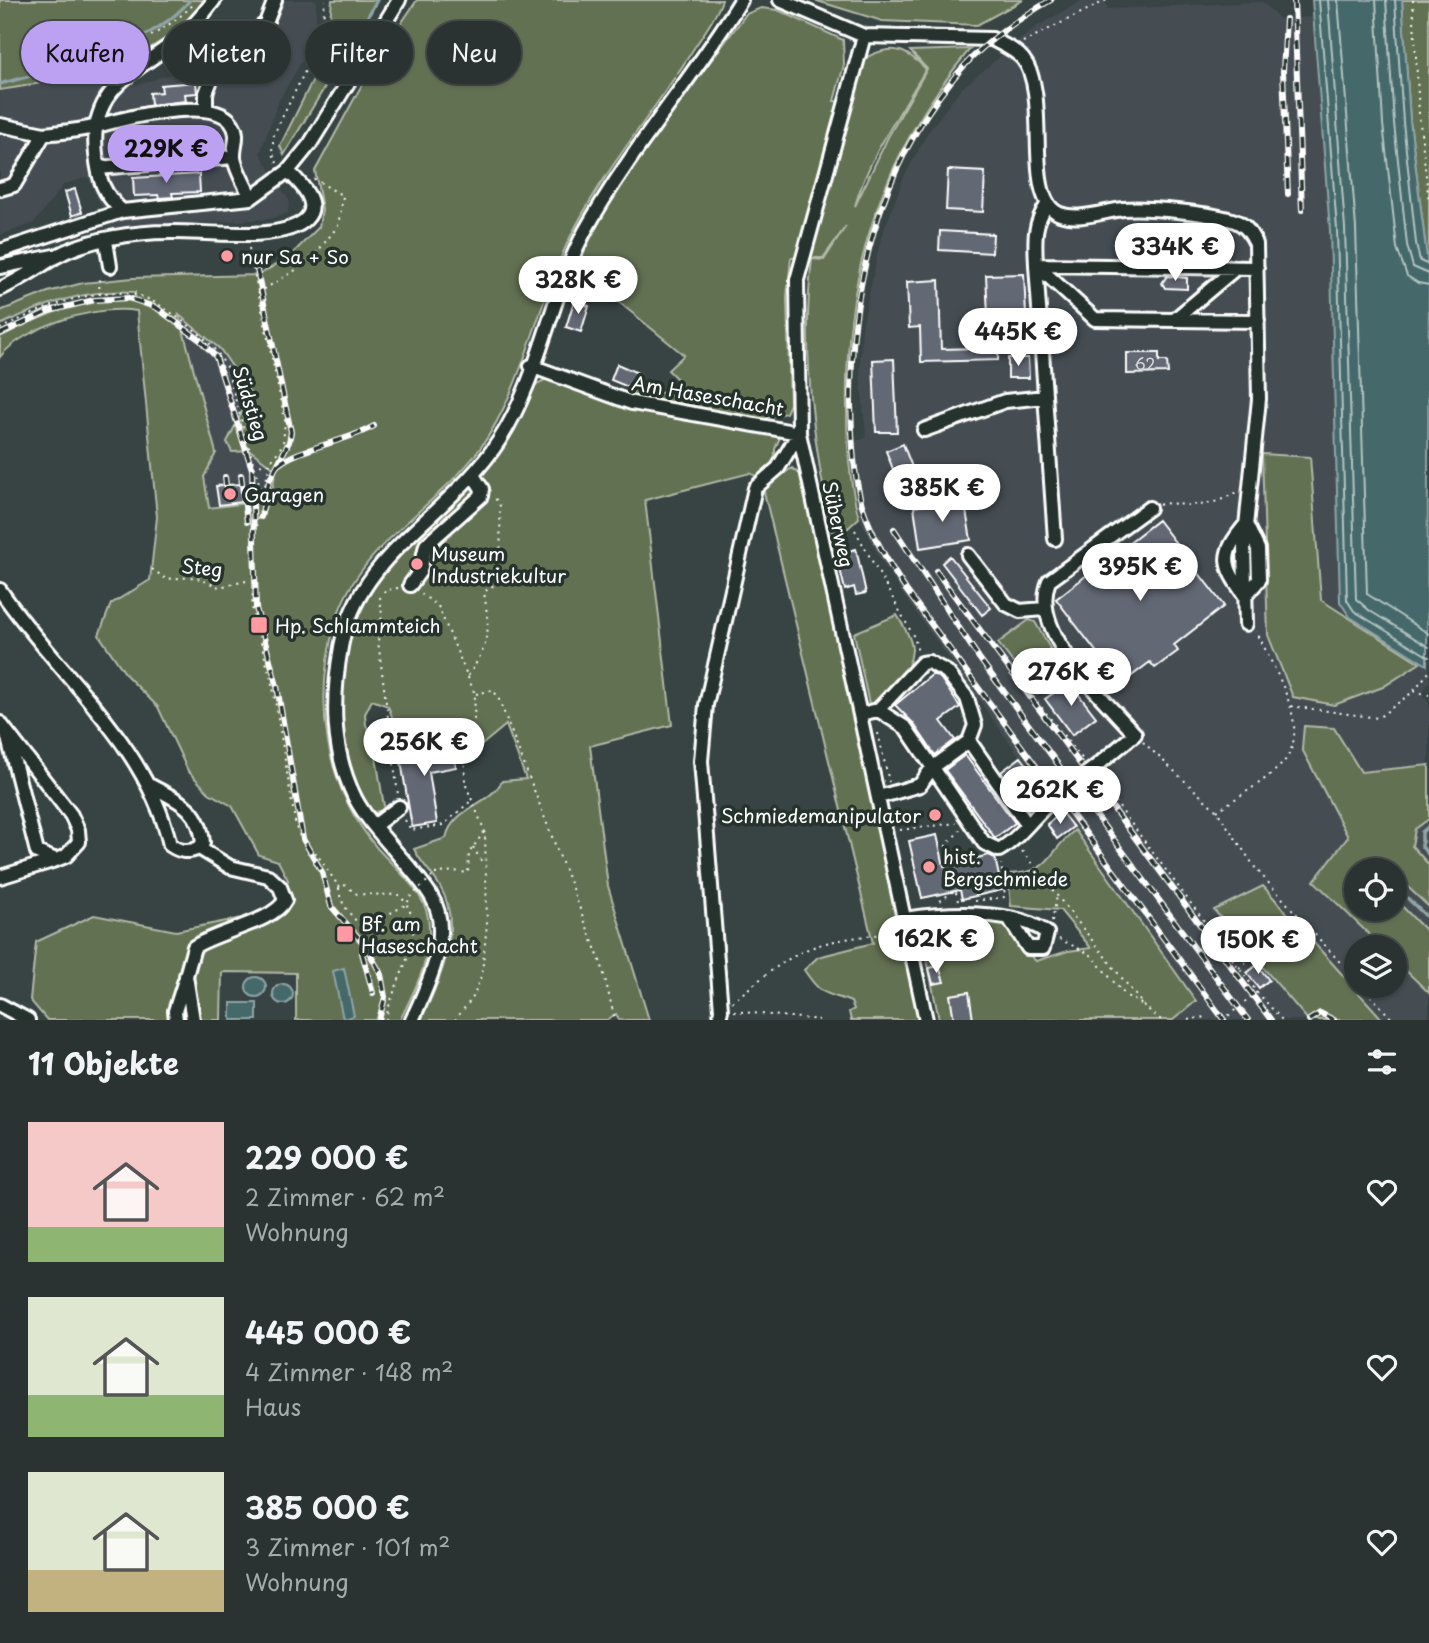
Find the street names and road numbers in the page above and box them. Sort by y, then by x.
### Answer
street label: Südstieg [226,362,276,444]
street label: Am Haseschacht [630,368,786,422]
street label: Süberweg [816,478,862,570]
street label: Steg [180,551,224,583]

